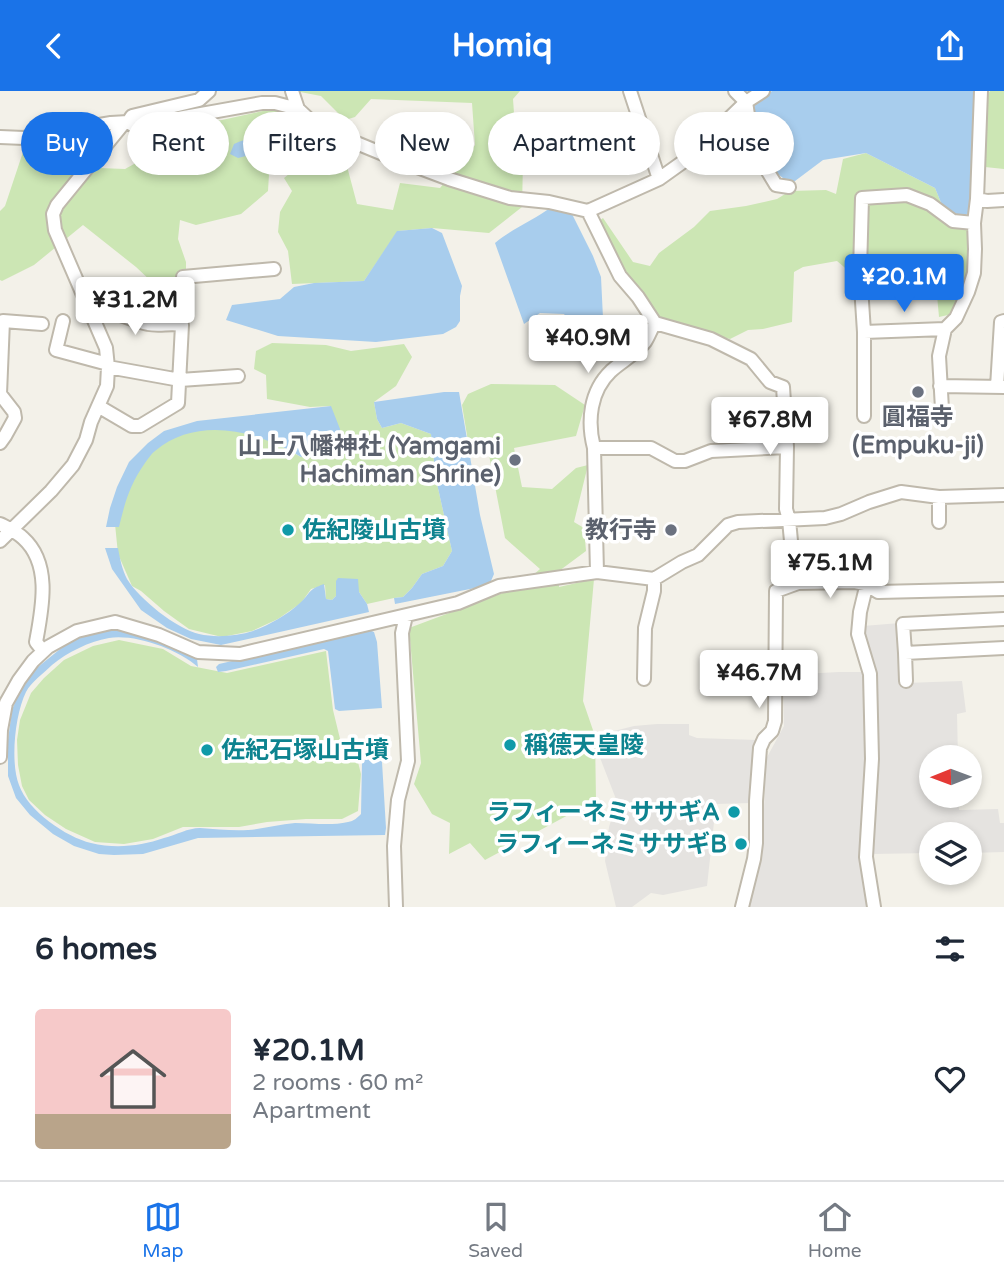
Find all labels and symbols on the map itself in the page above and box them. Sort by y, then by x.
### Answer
pin: ¥20.1M [847,255,961,314]
pin: ¥31.2M [78,278,192,337]
pin: ¥40.9M [531,315,645,375]
marker: 圓福寺 (Empuku-ji) [910,384,926,400]
pin: ¥67.8M [713,397,827,457]
place label: 圓福寺 (Empuku-ji) [852,403,984,460]
place label: 山上八幡神社 (Yamgami Hachiman Shrine) [238,432,501,489]
marker: 山上八幡神社 (Yamgami Hachiman Shrine) [507,452,523,468]
place label: 佐紀陵山古墳 [302,516,446,545]
place label: 教行寺 [585,516,657,545]
marker: 佐紀陵山古墳 [280,522,296,538]
marker: 教行寺 [663,522,679,538]
pin: ¥75.1M [773,540,887,600]
pin: ¥46.7M [702,651,816,710]
place label: 稱德天皇陵 [524,731,644,760]
place label: 佐紀石塚山古墳 [221,736,389,765]
marker: 稱德天皇陵 [502,737,518,753]
marker: 佐紀石塚山古墳 [199,742,215,758]
north arrow [919,745,982,809]
place label: ラフィーネミササギA [487,798,720,827]
marker: ラフィーネミササギA [726,804,742,820]
place label: ラフィーネミササギB [495,830,727,859]
marker: ラフィーネミササギB [733,836,749,852]

